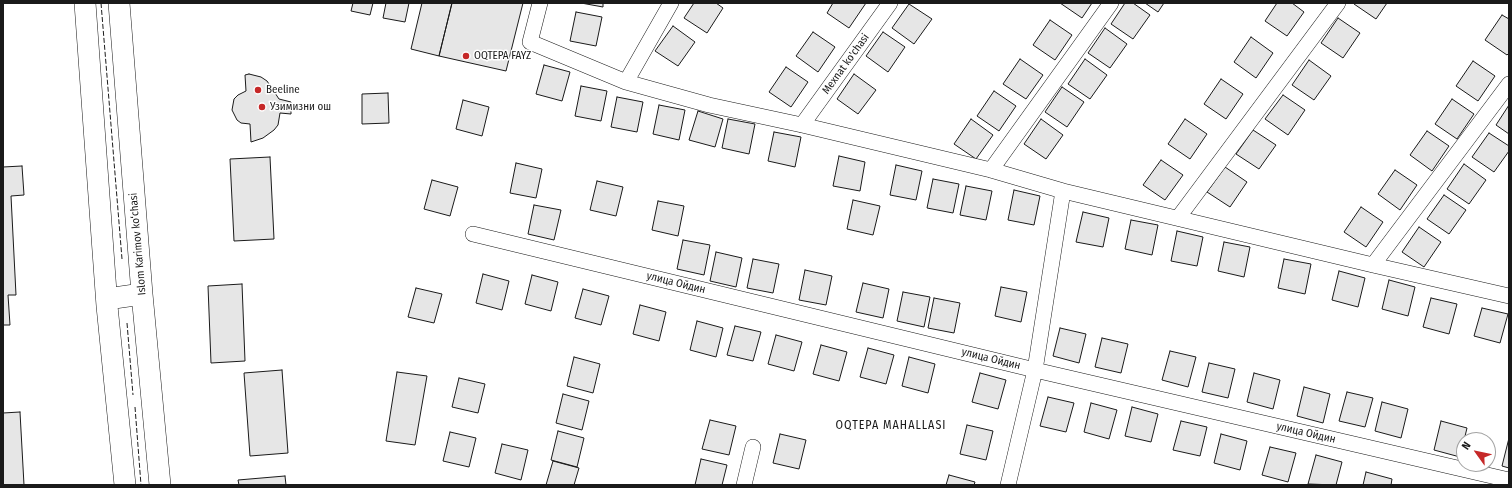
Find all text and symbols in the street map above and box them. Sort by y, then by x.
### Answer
street label: Mexnat ko'chasi [820,31,872,97]
place label: OQTEPA FAYZ [474,49,531,63]
marker: OQTEPA FAYZ [461,51,471,61]
place label: Beeline [266,83,300,97]
marker: Beeline [253,85,263,95]
place label: Узимизни ош [270,100,331,114]
marker: Узимизни ош [257,102,267,112]
street label: Islom Karimov ko‘chasi [127,192,149,296]
street label: улица Ойдин [645,269,707,297]
street label: улица Ойдин [960,345,1022,373]
district label: OQTEPA MAHALLASI [836,419,946,433]
street label: улица Ойдин [1275,420,1337,446]
north arrow [1456,432,1496,472]
text: N [1459,439,1474,452]

